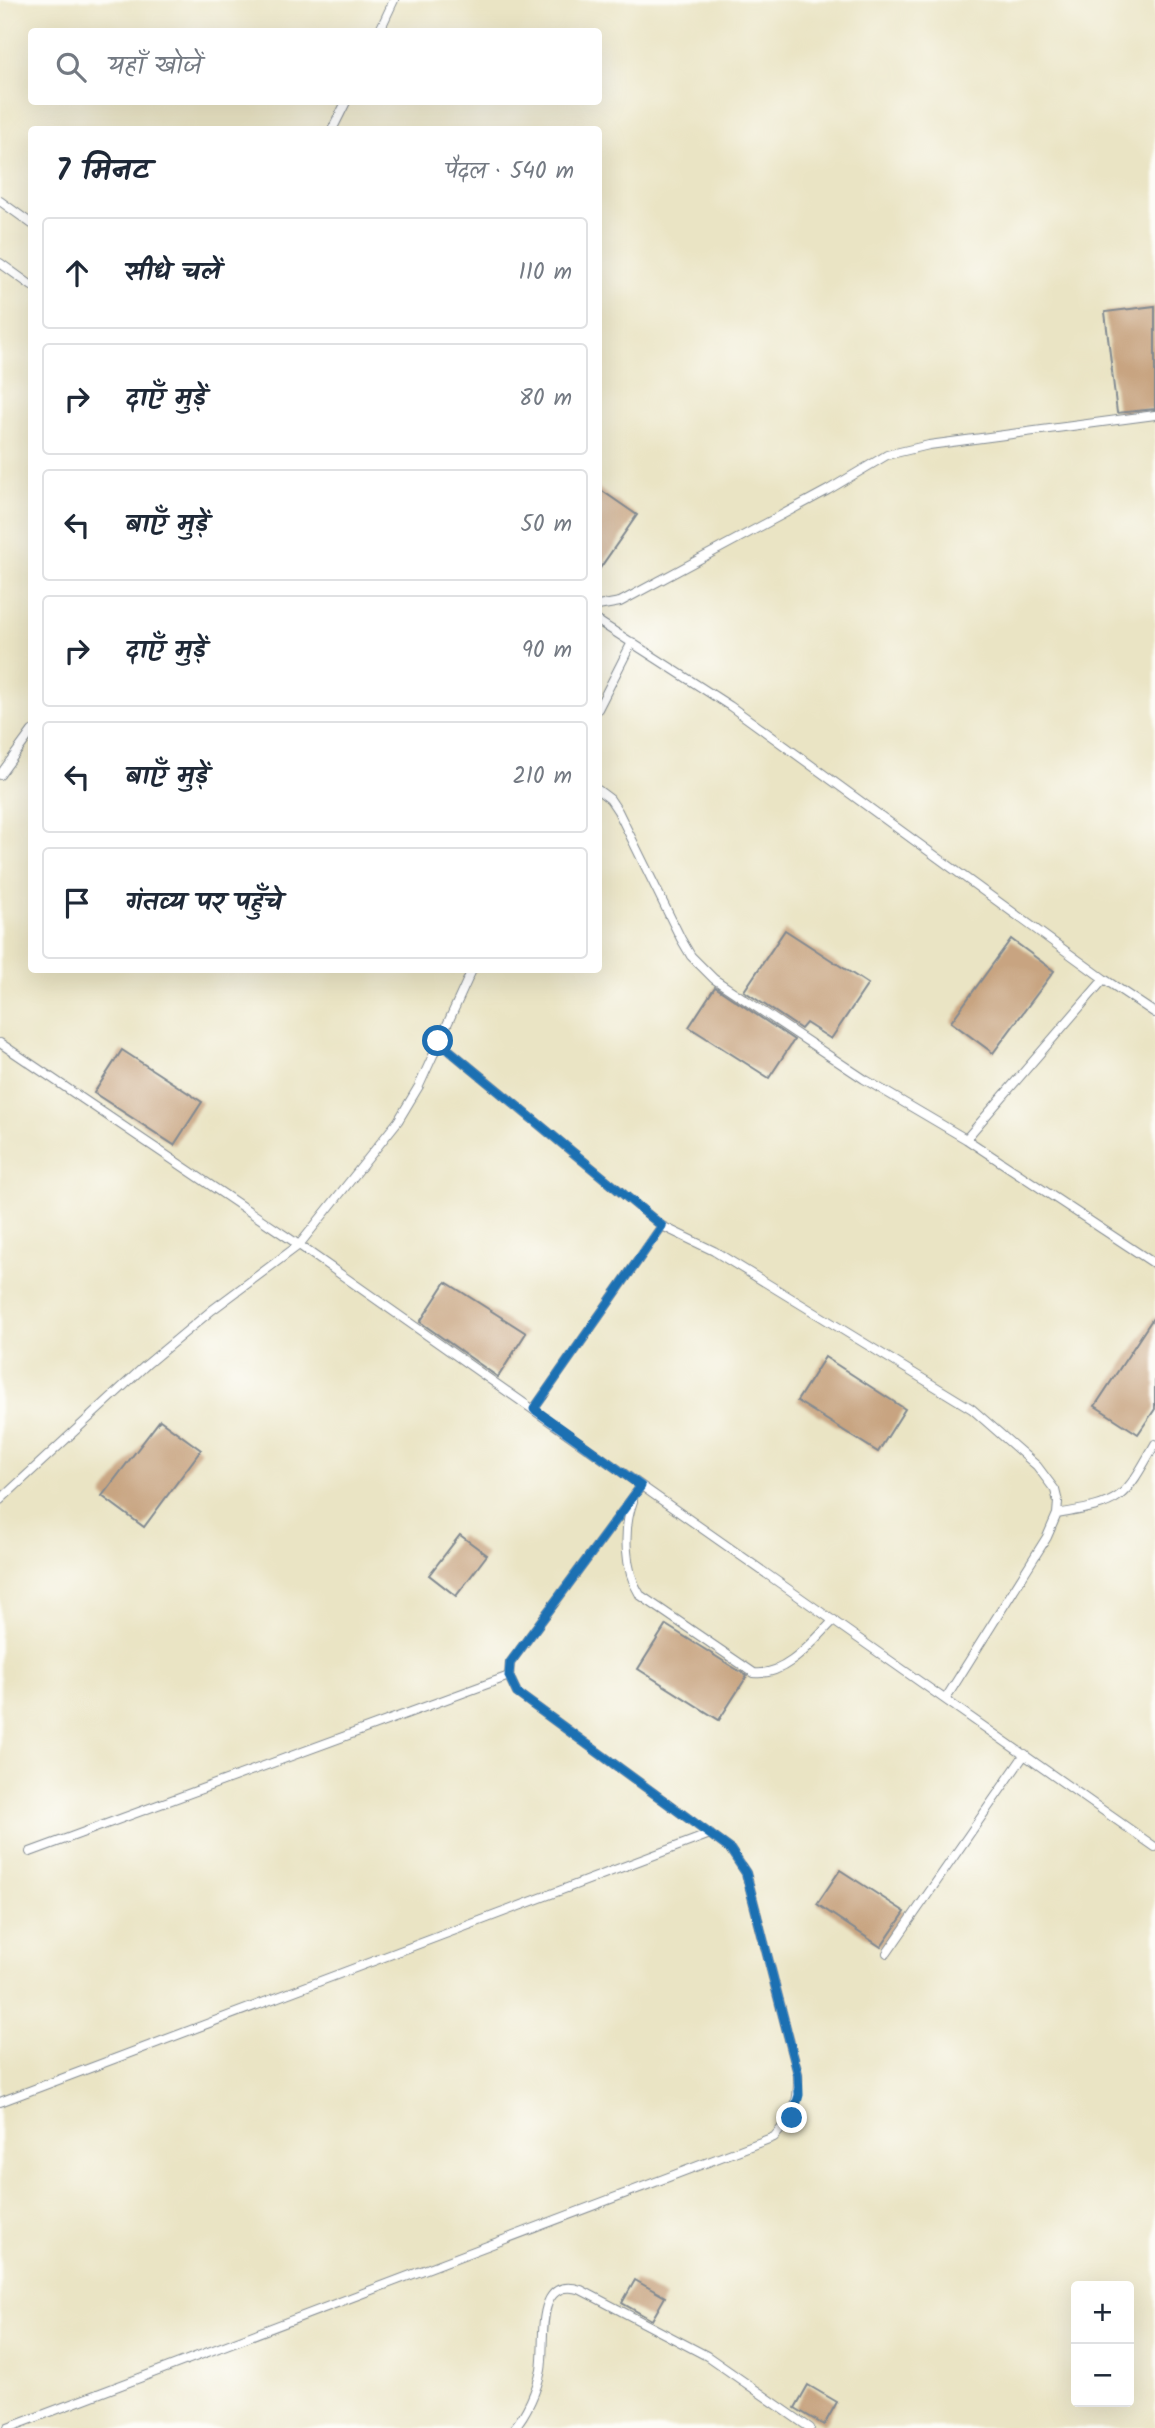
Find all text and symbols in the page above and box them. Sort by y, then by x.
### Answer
search box [28,28,602,105]
text: यहाँ खोजें [108,46,202,88]
icon: search [52,48,90,86]
text: 7 मिनट [56,148,150,196]
text: पैदल · 540 m [445,154,574,190]
text: सीधे चलें [125,252,221,294]
icon: ahead [58,254,96,292]
text: 110 m [519,255,572,291]
text: दाएँ मुड़ें [125,378,206,420]
icon: right [58,380,96,418]
text: 80 m [519,381,572,417]
text: बाएँ मुड़ें [125,504,208,546]
icon: left [58,506,96,544]
text: 50 m [521,507,572,543]
text: दाएँ मुड़ें [125,630,206,672]
icon: right [58,632,96,670]
text: 90 m [522,633,572,669]
text: बाएँ मुड़ें [125,756,208,798]
icon: left [58,758,96,796]
text: 210 m [512,759,572,795]
text: गंतव्य पर पहुँचे [125,882,282,924]
icon: arrive [58,884,96,922]
route start [422,1025,453,1056]
route end [776,2102,807,2133]
map controls [1071,2281,1134,2407]
button: + [1071,2281,1134,2344]
button: − [1071,2344,1134,2407]

